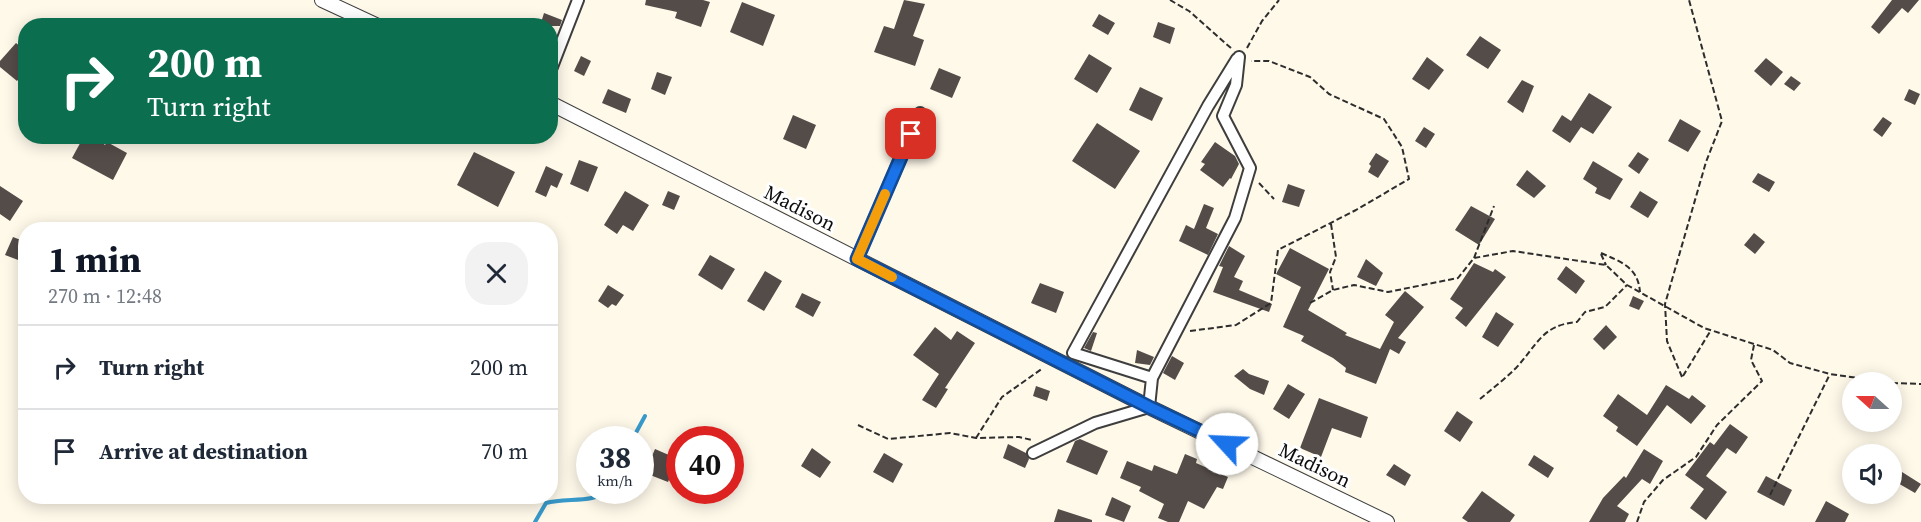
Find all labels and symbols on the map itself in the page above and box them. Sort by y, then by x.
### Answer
pin [885,108,936,159]
street label: Madison [759,178,841,238]
north arrow [1842,372,1902,432]
position arrow [1195,412,1259,476]
speed limit sign: 40 [666,426,744,504]
street label: Madison [1274,436,1356,494]

